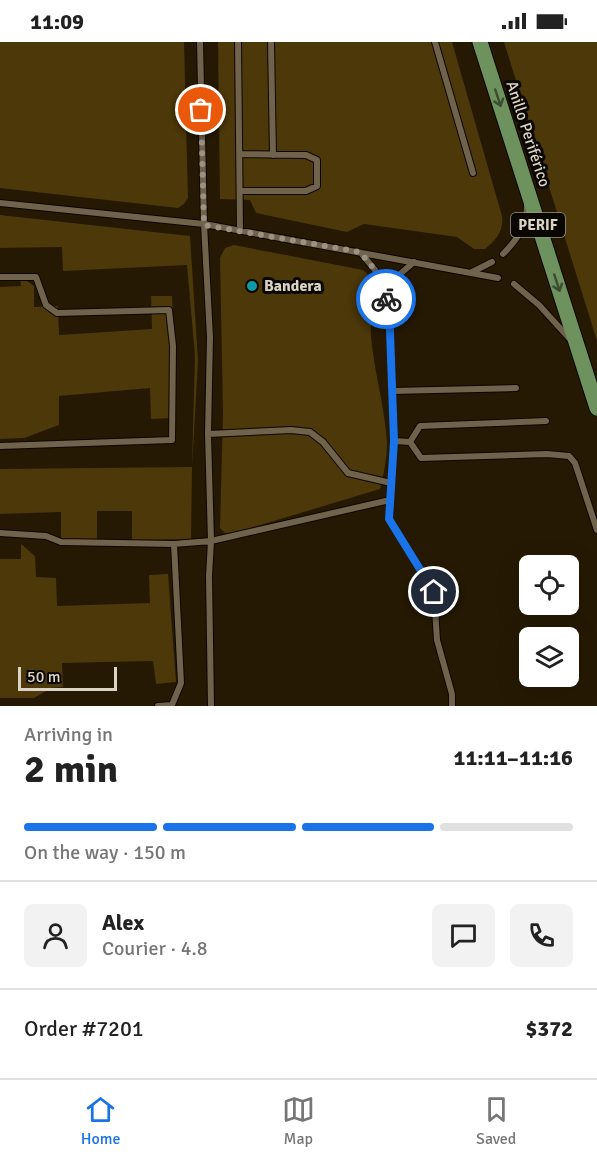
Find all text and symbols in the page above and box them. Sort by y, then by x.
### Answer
text: 11:09 [30,8,84,35]
street label: Anillo Periférico [501,78,555,190]
pin [175,84,226,135]
one-way arrow [493,88,504,107]
icon: bag [184,93,217,126]
road number: PERIF [511,213,565,237]
courier [356,269,416,329]
one-way arrow [552,273,563,292]
place label: Bandera [264,276,322,296]
marker: Bandera [245,279,259,293]
icon: bike [370,283,403,316]
map controls [519,555,579,687]
button: locate [519,555,579,615]
pin [408,566,459,617]
icon: home [417,575,450,608]
button: layers [519,627,579,687]
scale bar [18,664,117,692]
text: 50 m [27,667,61,687]
text: Arriving in [24,722,113,747]
text: 11:11–11:16 [454,744,573,771]
text: 2 min [24,745,118,793]
text: On the way · 150 m [24,840,186,865]
button: person [24,904,87,967]
button: chat [432,904,495,967]
button: phone [510,904,573,967]
text: Alex [102,909,144,936]
text: Courier · 4.8 [102,936,208,961]
text: Order #7201 [24,1015,144,1042]
text: $372 [525,1015,573,1042]
tab: Home [81,1093,121,1149]
tab: Map [282,1093,315,1149]
tab: Saved [476,1093,516,1149]

